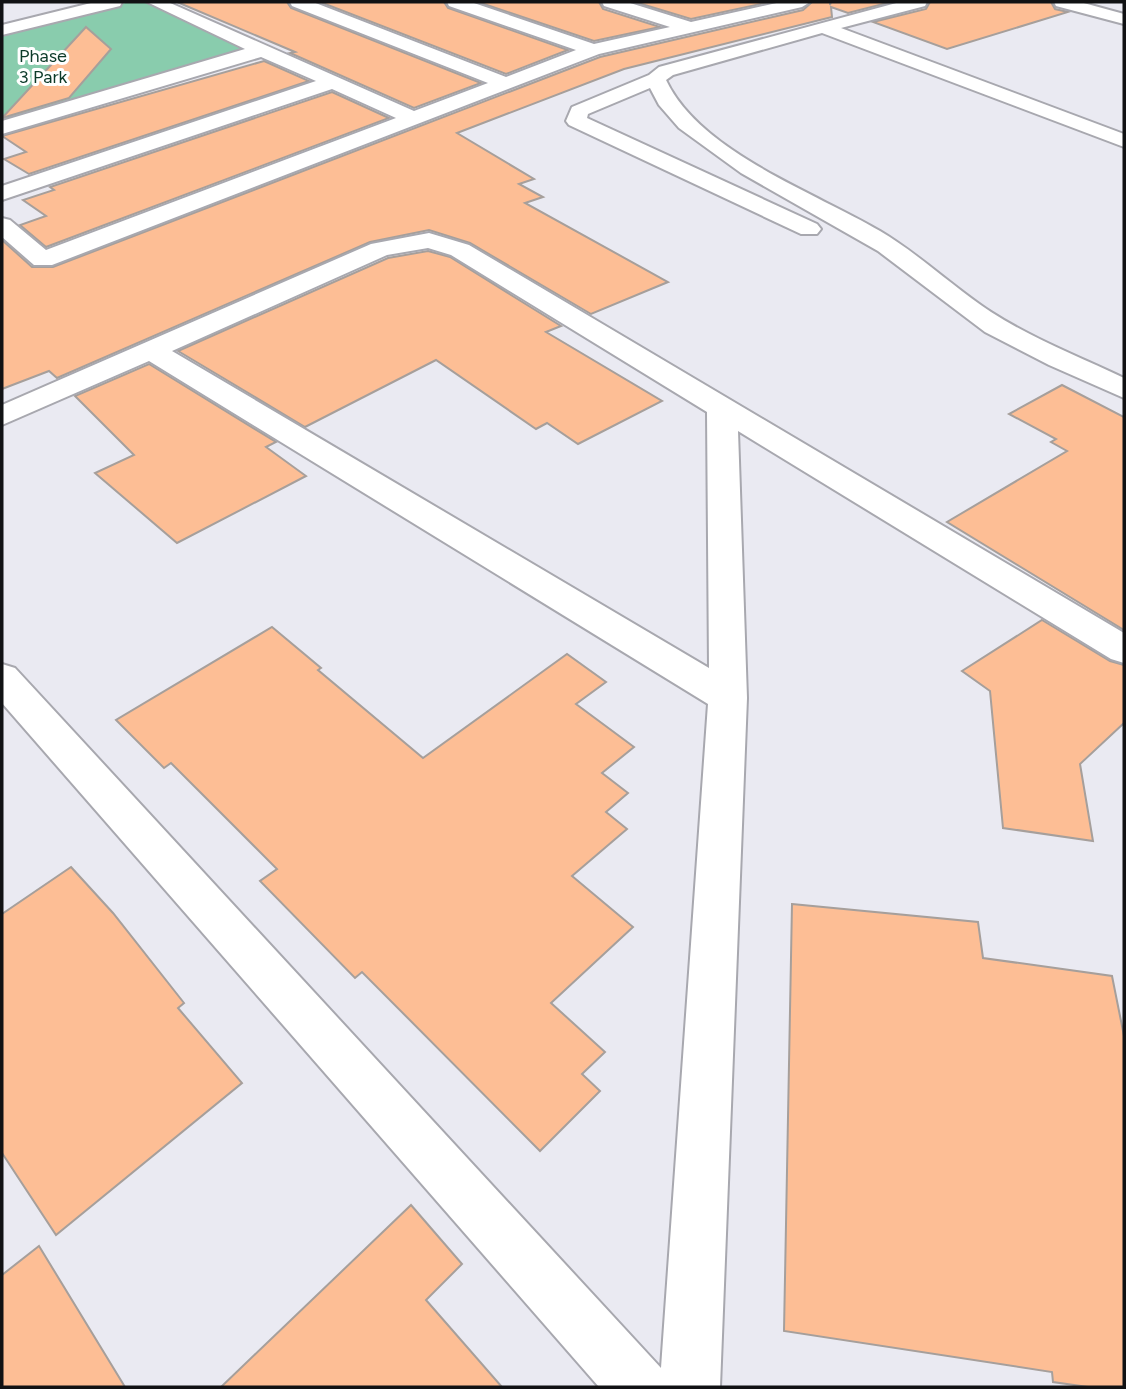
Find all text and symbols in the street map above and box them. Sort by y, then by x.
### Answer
park label: Phase 3 Park [19,45,68,88]

